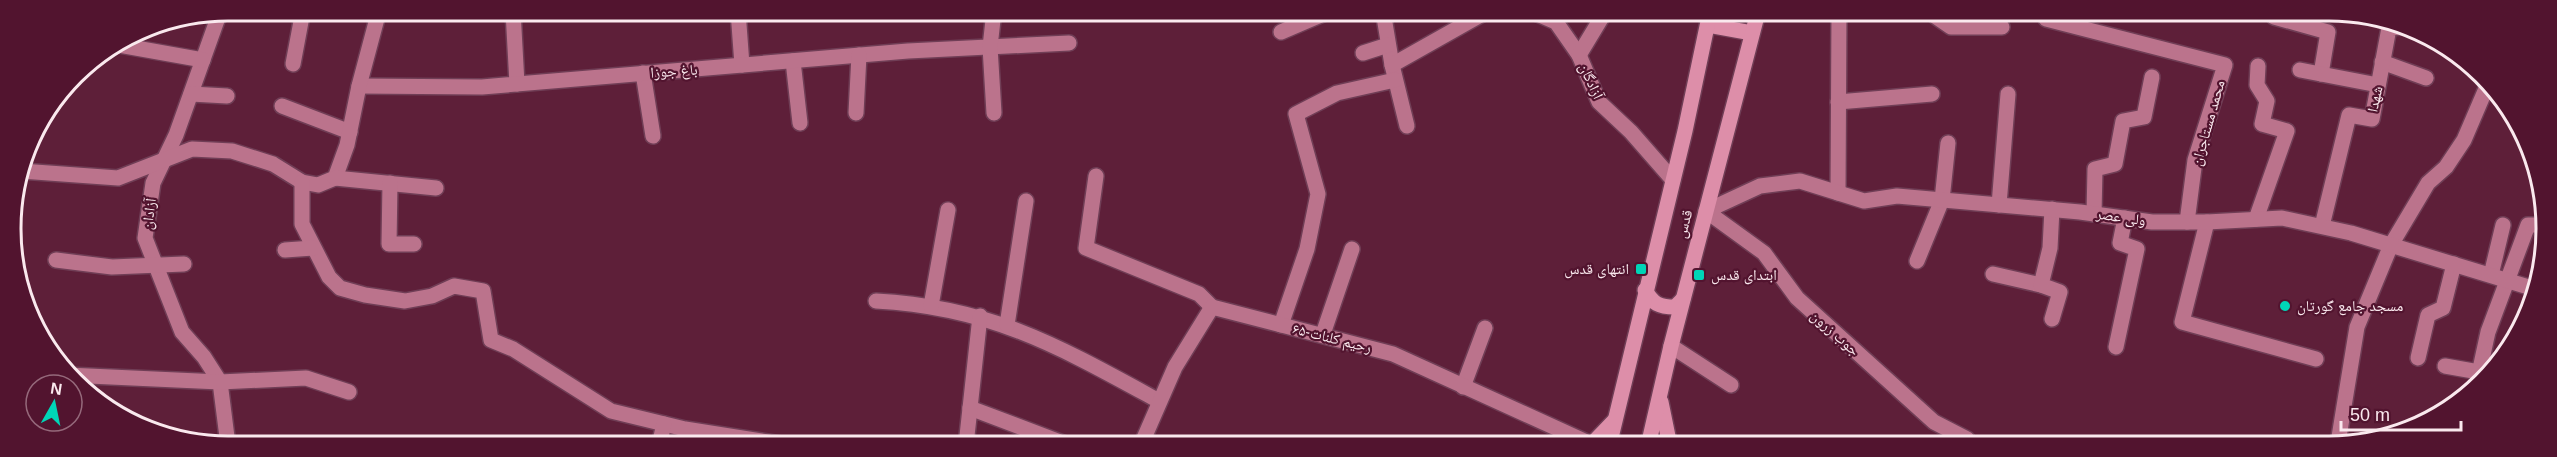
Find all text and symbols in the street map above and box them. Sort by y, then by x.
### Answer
street label: باغ جوزا [650,60,698,83]
street label: آزادگان [1574,60,1608,104]
street label: محمد مستاجران [2187,78,2230,168]
street label: شهدا [2363,84,2387,114]
street label: آزادان [138,196,161,231]
street label: ولی عصر [2094,204,2147,230]
street label: قدس [1672,208,1697,240]
place label: انتهای قدس [1564,260,1629,279]
marker: انتهای قدس [1634,262,1648,276]
place label: ابتدای قدس [1711,266,1777,285]
marker: ابتدای قدس [1692,268,1706,282]
place label: مسجد جامع گورتان [2297,297,2403,316]
marker: مسجد جامع گورتان [2278,299,2292,313]
street label: جوب زرون [1806,306,1864,361]
street label: ۶۵-رحیم کلنات [1290,319,1374,358]
north arrow [24,373,84,433]
text: N [49,379,63,398]
scale bar [2341,394,2461,432]
text: 50 m [2350,405,2390,425]

